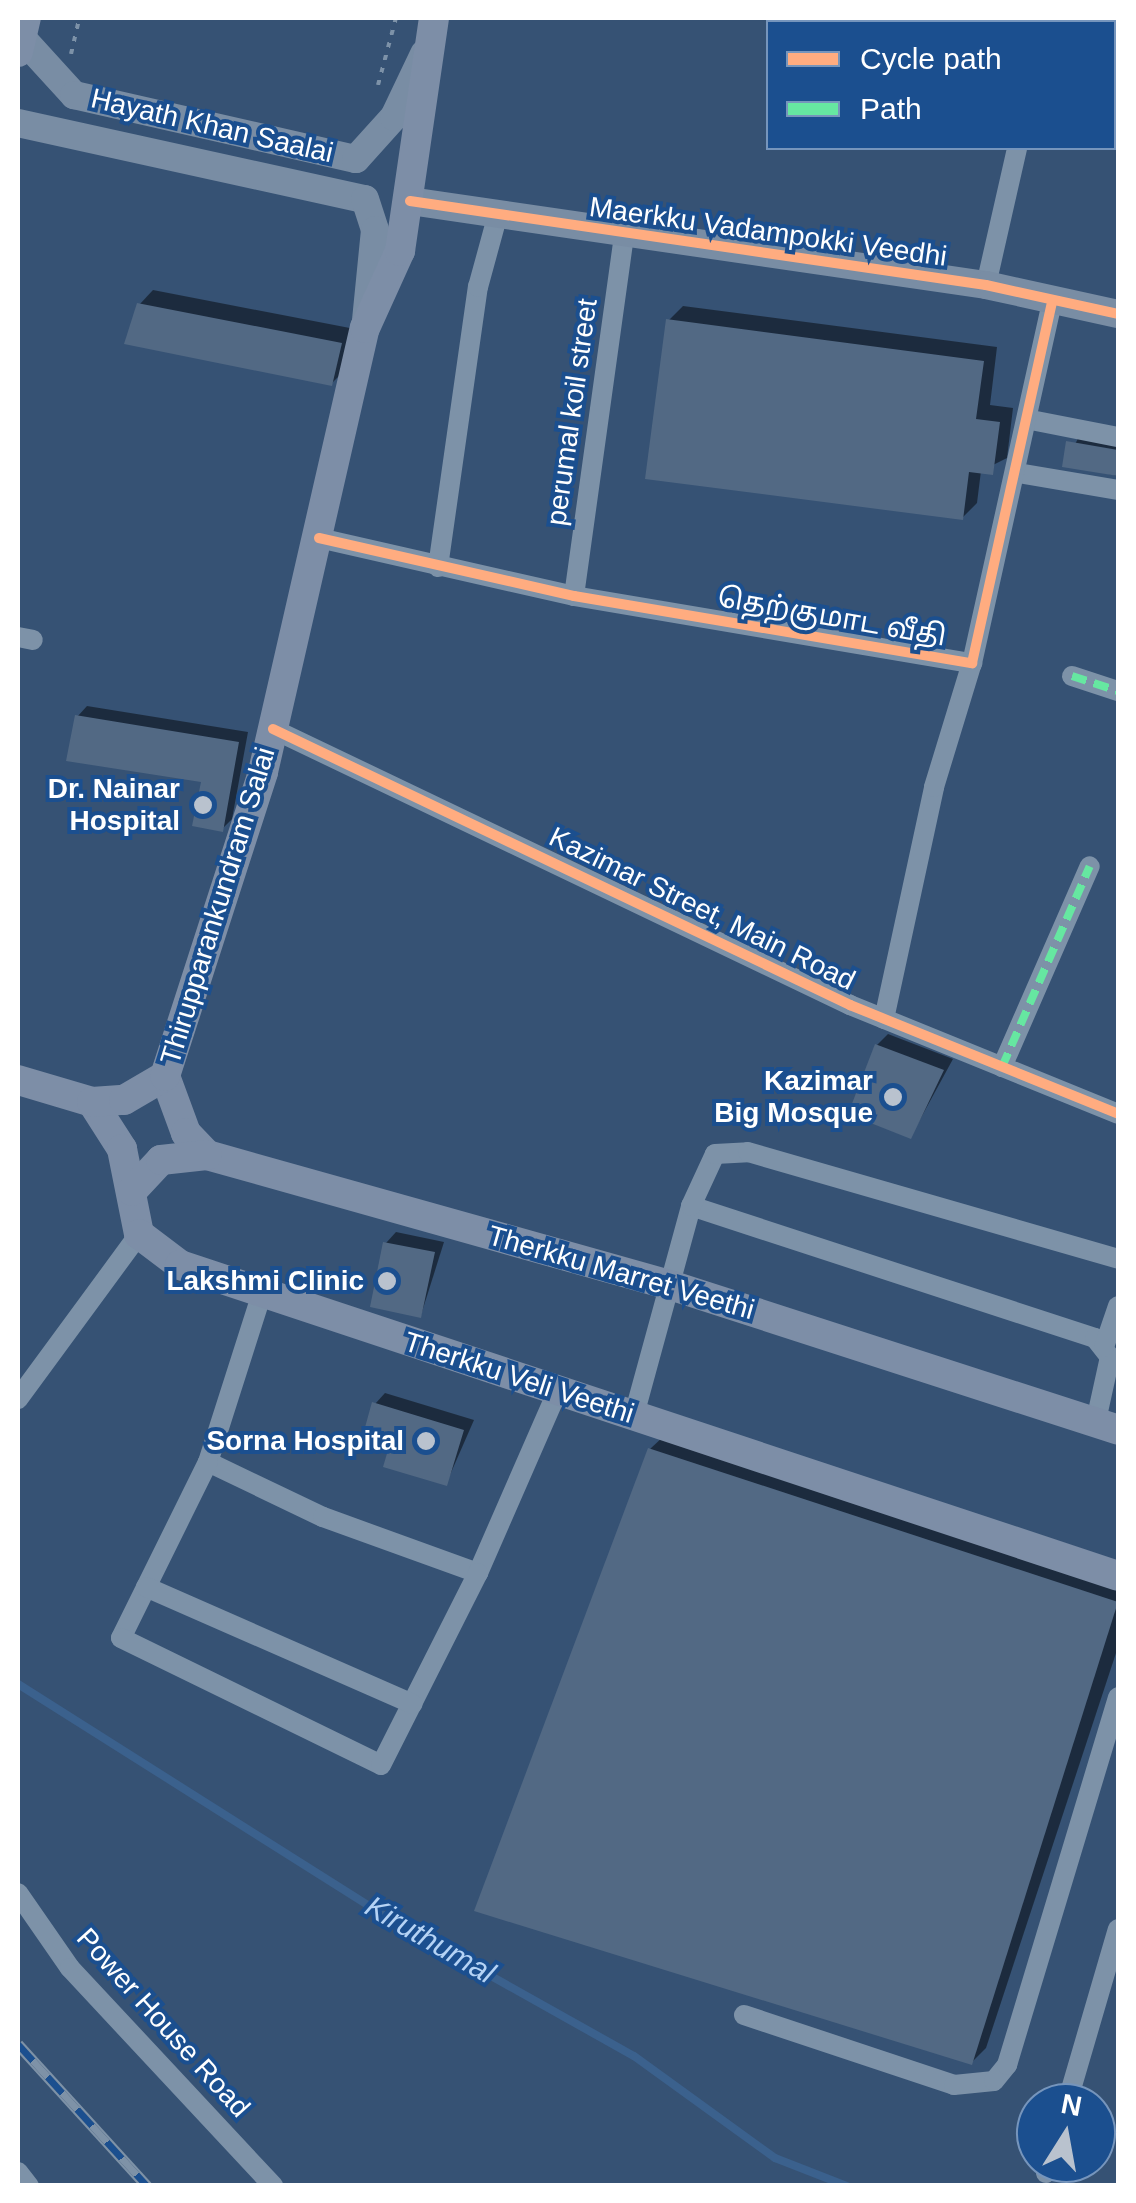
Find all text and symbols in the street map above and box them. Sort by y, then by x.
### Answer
legend [766,20,1116,150]
text: Cycle path [860,42,1002,75]
street label: Hayath Khan Saalai [88,82,336,170]
text: Path [860,92,922,125]
street label: Maerkku Vadampokki Veedhi [587,190,949,274]
street label: perumal koil street [539,296,605,528]
street label: தெற்குமாட வீதி [715,580,949,654]
street label: Thirupparankundram Salai [154,743,282,1069]
place label: Dr. Nainar Hospital [48,772,180,838]
marker: Dr. Nainar Hospital [190,792,216,818]
street label: Kazimar Street, Main Road [544,820,860,998]
place label: Kazimar Big Mosque [714,1064,873,1130]
marker: Kazimar Big Mosque [882,1086,904,1108]
street label: Therkku Marret Veethi [484,1219,758,1327]
place label: Lakshmi Clinic [166,1264,364,1298]
marker: Lakshmi Clinic [374,1268,400,1294]
street label: Therkku Veli Veethi [400,1325,638,1431]
place label: Sorna Hospital [206,1424,404,1458]
marker: Sorna Hospital [413,1428,439,1454]
water label: Kiruthumal [359,1889,501,1991]
street label: Power House Road [69,1922,257,2124]
north arrow [1016,2083,1116,2183]
text: N [1059,2088,1084,2122]

